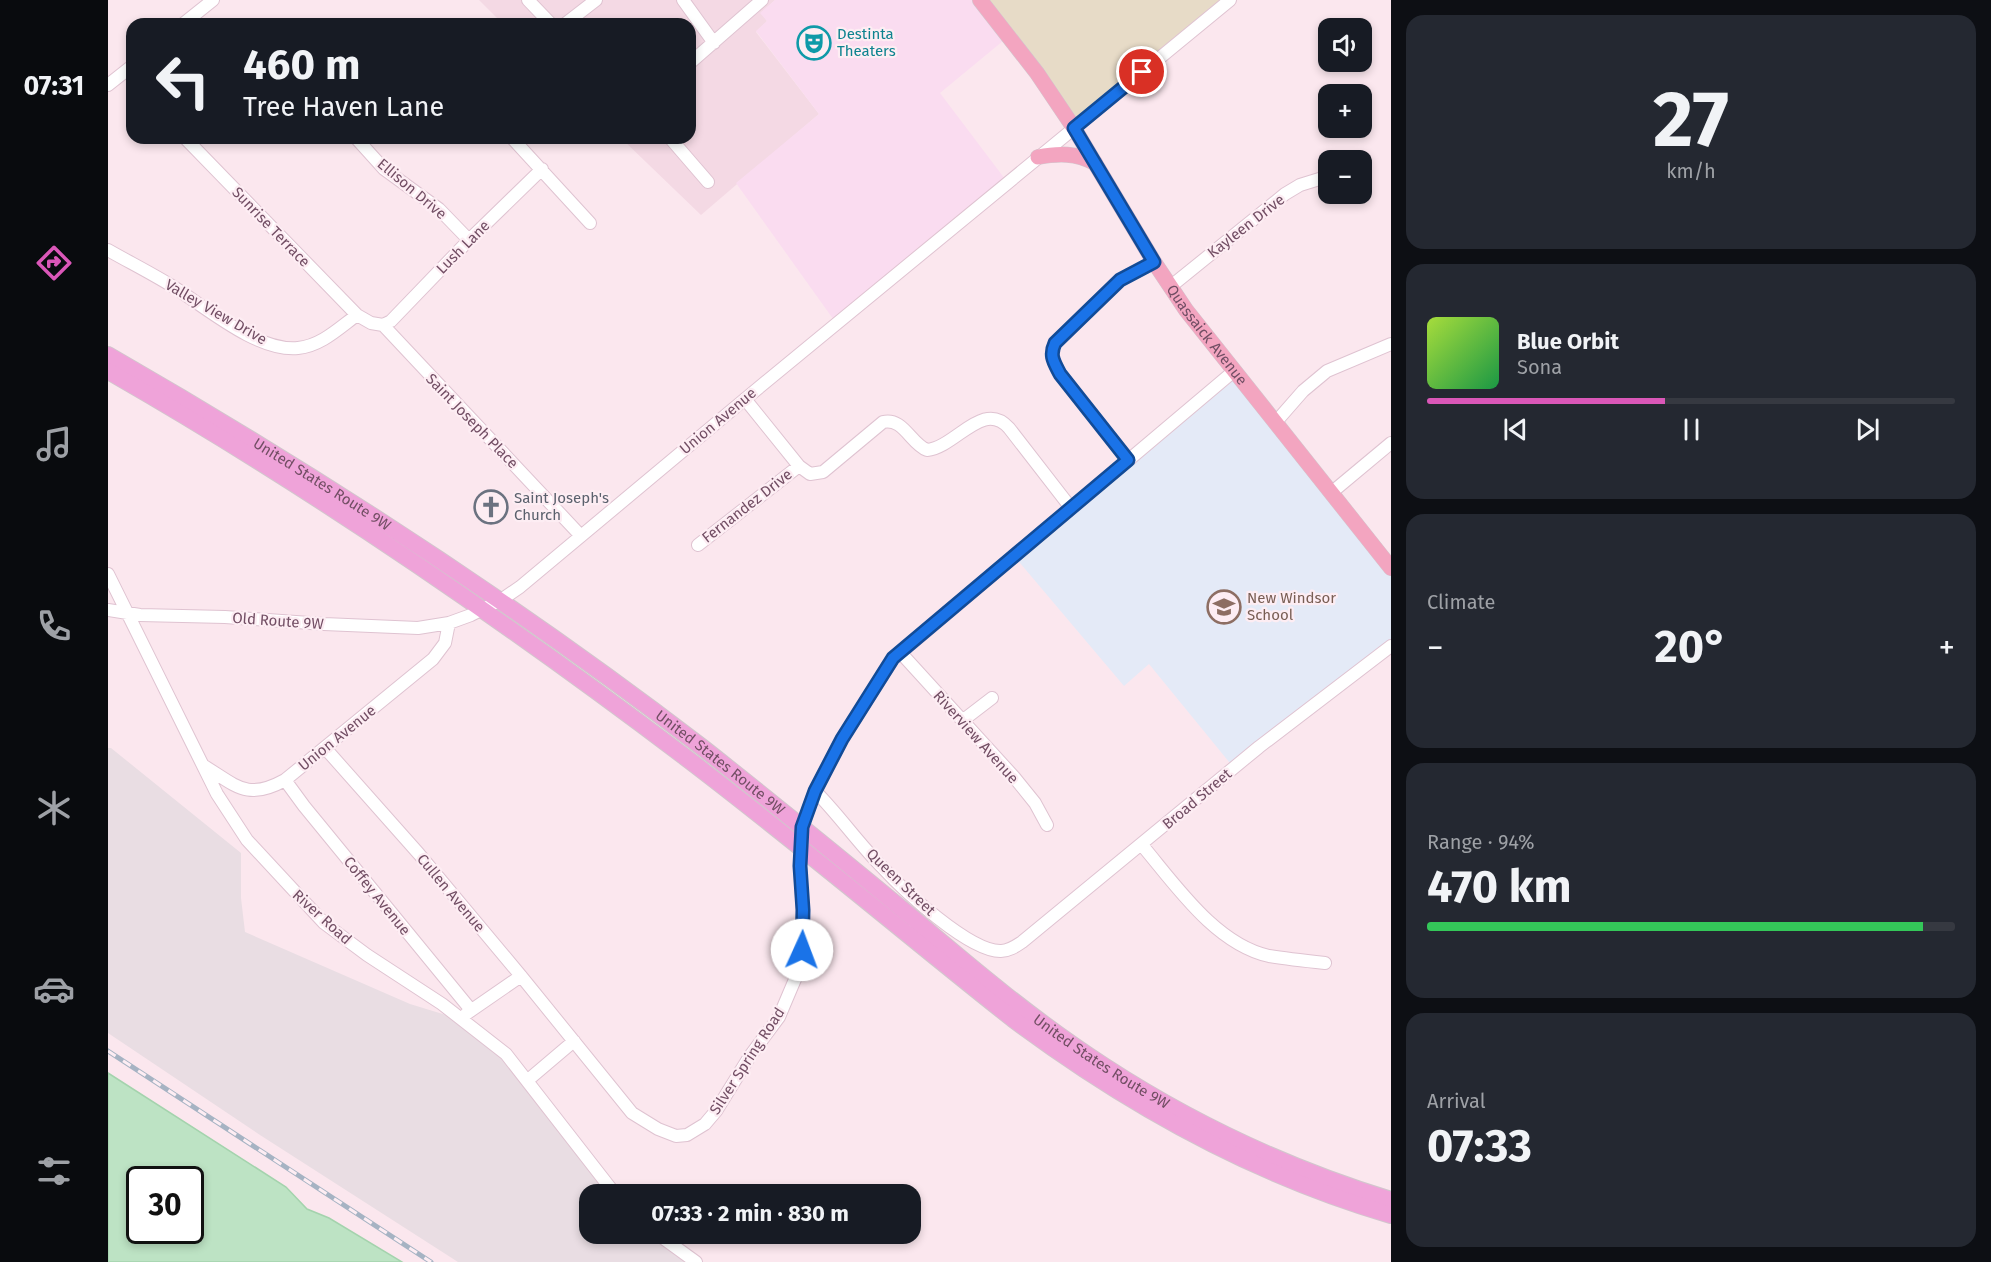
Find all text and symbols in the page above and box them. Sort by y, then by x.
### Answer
map controls [1318,18,1372,204]
button: sound [1318,18,1372,72]
theatre icon: Destinta Theaters [796,25,832,61]
place label: Destinta Theaters [837,25,896,60]
text: 460 m [243,40,360,90]
icon: left [144,42,222,120]
pin [1116,46,1167,97]
icon: arrive [1125,55,1158,88]
text: 07:31 [24,70,84,102]
text: 27 [1653,73,1729,167]
button: + [1318,84,1372,138]
text: Tree Haven Lane [243,91,444,123]
button: − [1318,150,1372,204]
street label: Ellison Drive [374,155,450,223]
text: km/h [1666,159,1716,183]
street label: Sunrise Terrace [228,183,314,271]
street label: Kayleen Drive [1204,190,1288,262]
street label: Lush Lane [433,217,493,277]
icon: directions [33,242,75,284]
street label: Valley View Drive [162,276,270,348]
street label: Quassaick Avenue [1163,281,1251,389]
text: Blue Orbit [1517,328,1619,355]
text: Sona [1517,355,1562,379]
street label: Saint Joseph Place [422,370,522,472]
street label: Union Avenue [676,384,760,458]
icon: previous [1499,413,1532,446]
icon: pause [1675,413,1708,446]
icon: next [1851,413,1884,446]
icon: music [33,423,75,465]
street label: United States Route 9W [250,434,395,535]
street label: Fernandez Drive [698,465,796,547]
church icon: Saint Joseph's Church [473,489,509,525]
place label: Saint Joseph's Church [514,489,609,524]
school or university icon: New Windsor School [1206,589,1242,625]
place label: New Windsor School [1247,589,1336,624]
text: Climate [1427,590,1495,614]
icon: phone [33,605,75,647]
street label: Old Route 9W [232,609,325,633]
text: 20° [1654,620,1728,674]
text: − [1427,628,1444,668]
text: + [1939,628,1955,668]
street label: Riverview Avenue [930,687,1022,787]
street label: Union Avenue [295,701,379,775]
street label: United States Route 9W [652,706,789,819]
street label: Broad Street [1159,764,1236,833]
icon: climate [33,787,75,829]
text: Range · 94% [1427,830,1535,854]
street label: Queen Street [863,845,940,920]
street label: Cullen Avenue [413,850,489,936]
street label: Coffey Avenue [340,853,414,939]
text: 470 km [1427,860,1572,914]
street label: River Road [289,886,355,948]
position arrow [770,918,834,982]
icon: car [33,968,75,1010]
street label: Silver Spring Road [706,1004,788,1118]
street label: United States Route 9W [1030,1010,1173,1113]
text: Arrival [1427,1089,1486,1113]
text: 07:33 [1427,1119,1532,1173]
icon: filters [33,1150,75,1192]
speed limit sign: 30 [126,1166,204,1244]
text: 07:33 · 2 min · 830 m [651,1200,849,1227]

